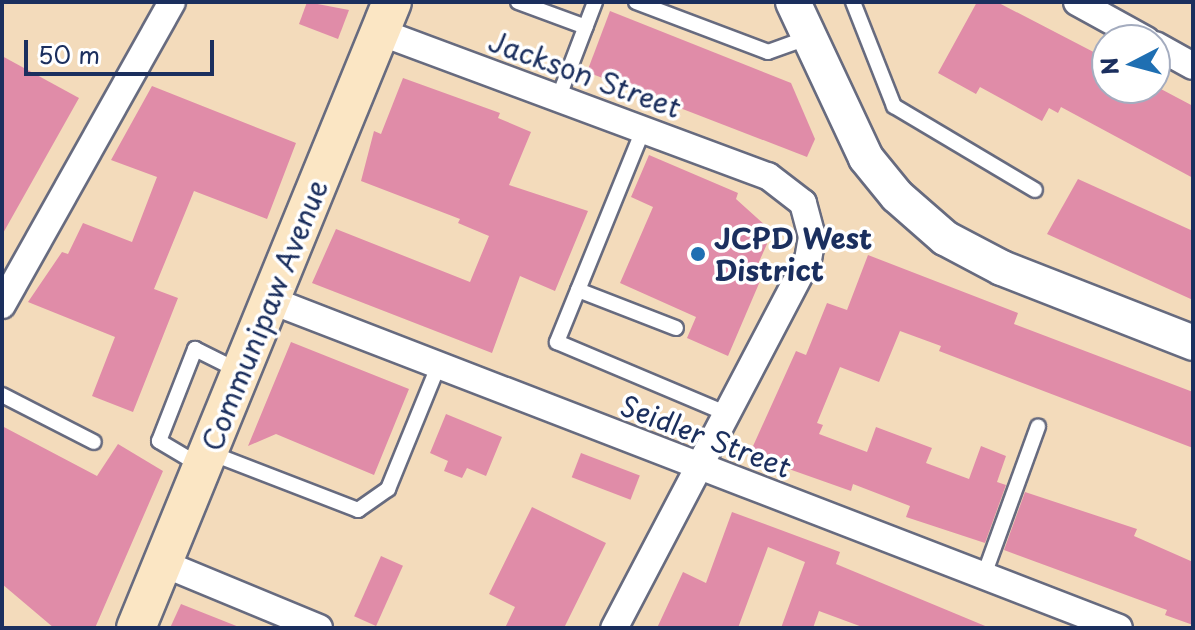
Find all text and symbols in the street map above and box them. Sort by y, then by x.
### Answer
scale bar [28,24,218,74]
street label: Jackson Street [485,24,685,124]
north arrow [1091,24,1171,104]
text: 50 m [38,36,100,72]
text: N [1091,56,1126,77]
street label: Communipaw Avenue [194,175,334,455]
place label: JCPD West District [714,221,872,287]
marker: JCPD West District [689,245,707,263]
street label: Seidler Street [614,387,798,485]

